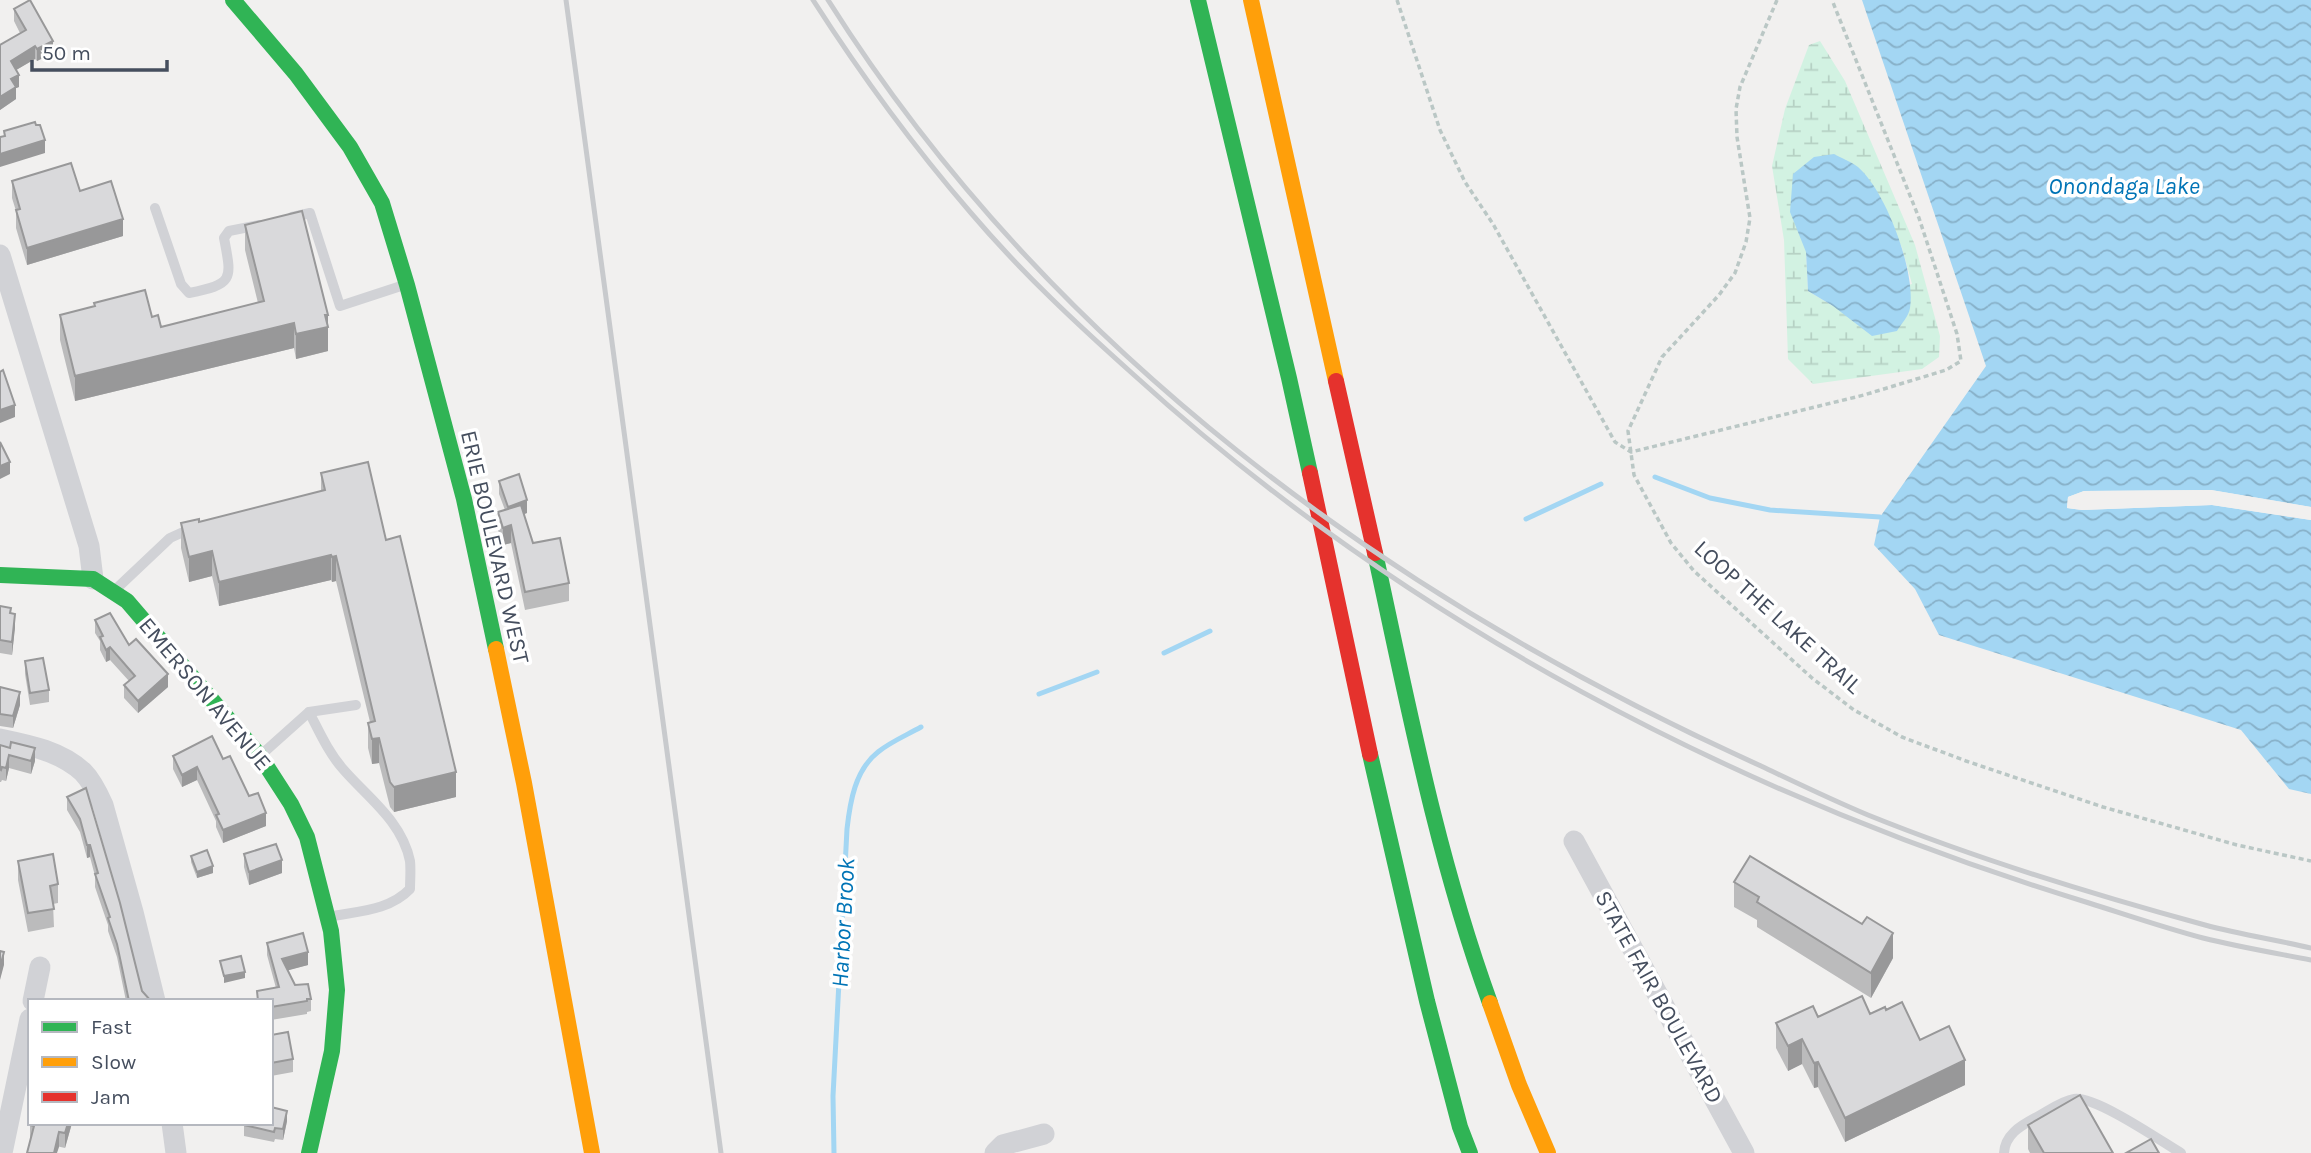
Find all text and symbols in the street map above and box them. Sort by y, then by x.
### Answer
scale bar [32,28,166,72]
text: 50 m [42,41,91,65]
water label: Onondaga Lake [2048,172,2200,200]
street label: ERIE BOULEVARD WEST [455,428,535,667]
street label: LOOP THE LAKE TRAIL [1689,535,1868,700]
street label: EMERSON AVENUE [133,612,277,776]
water label: Harbor Brook [826,857,860,989]
street label: STATE FAIR BOULEVARD [1589,886,1729,1108]
legend [28,999,273,1125]
text: Fast [91,1015,132,1039]
text: Slow [91,1050,136,1074]
text: Jam [91,1085,131,1109]

